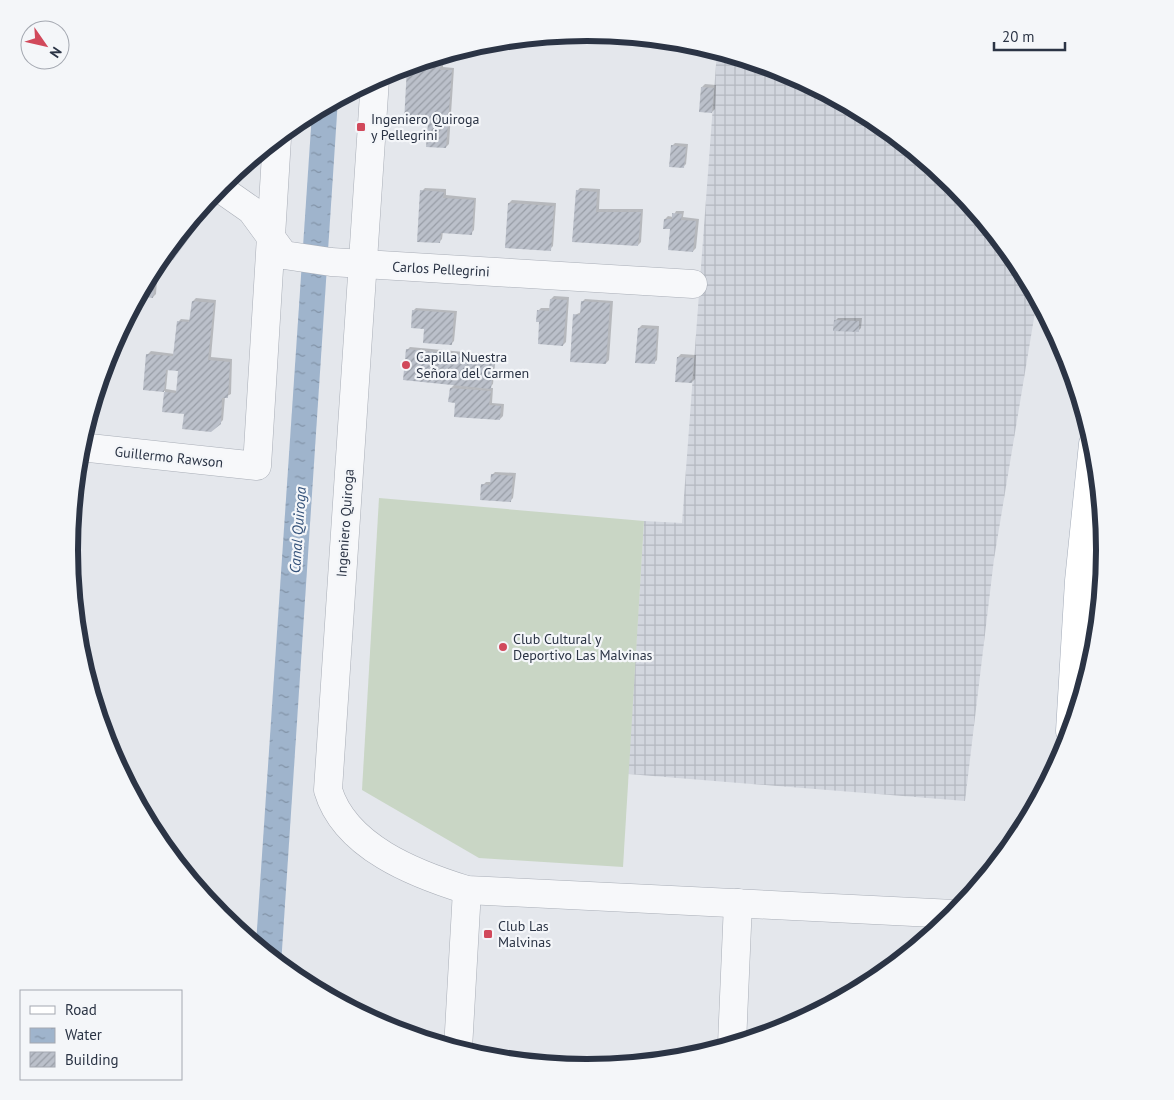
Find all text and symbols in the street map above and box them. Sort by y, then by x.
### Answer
north arrow [20,20,70,70]
scale bar [994,20,1065,52]
text: 20 m [1002,27,1035,46]
text: N [46,43,66,61]
place label: Ingeniero Quiroga y Pellegrini [371,110,480,144]
marker: Ingeniero Quiroga y Pellegrini [355,121,367,133]
street label: Carlos Pellegrini [392,257,490,281]
place label: Capilla Nuestra Señora del Carmen [416,348,529,382]
marker: Capilla Nuestra Señora del Carmen [400,359,412,371]
street label: Guillermo Rawson [114,442,224,472]
street label: Ingeniero Quiroga [332,468,358,578]
water label: Canal Quiroga [285,485,310,574]
place label: Club Cultural y Deportivo Las Malvinas [513,630,653,664]
marker: Club Cultural y Deportivo Las Malvinas [497,641,509,653]
place label: Club Las Malvinas [498,917,551,951]
marker: Club Las Malvinas [482,928,494,940]
legend [20,990,182,1080]
text: Road [65,1000,97,1019]
text: Water [65,1025,102,1044]
text: Building [65,1050,119,1069]

